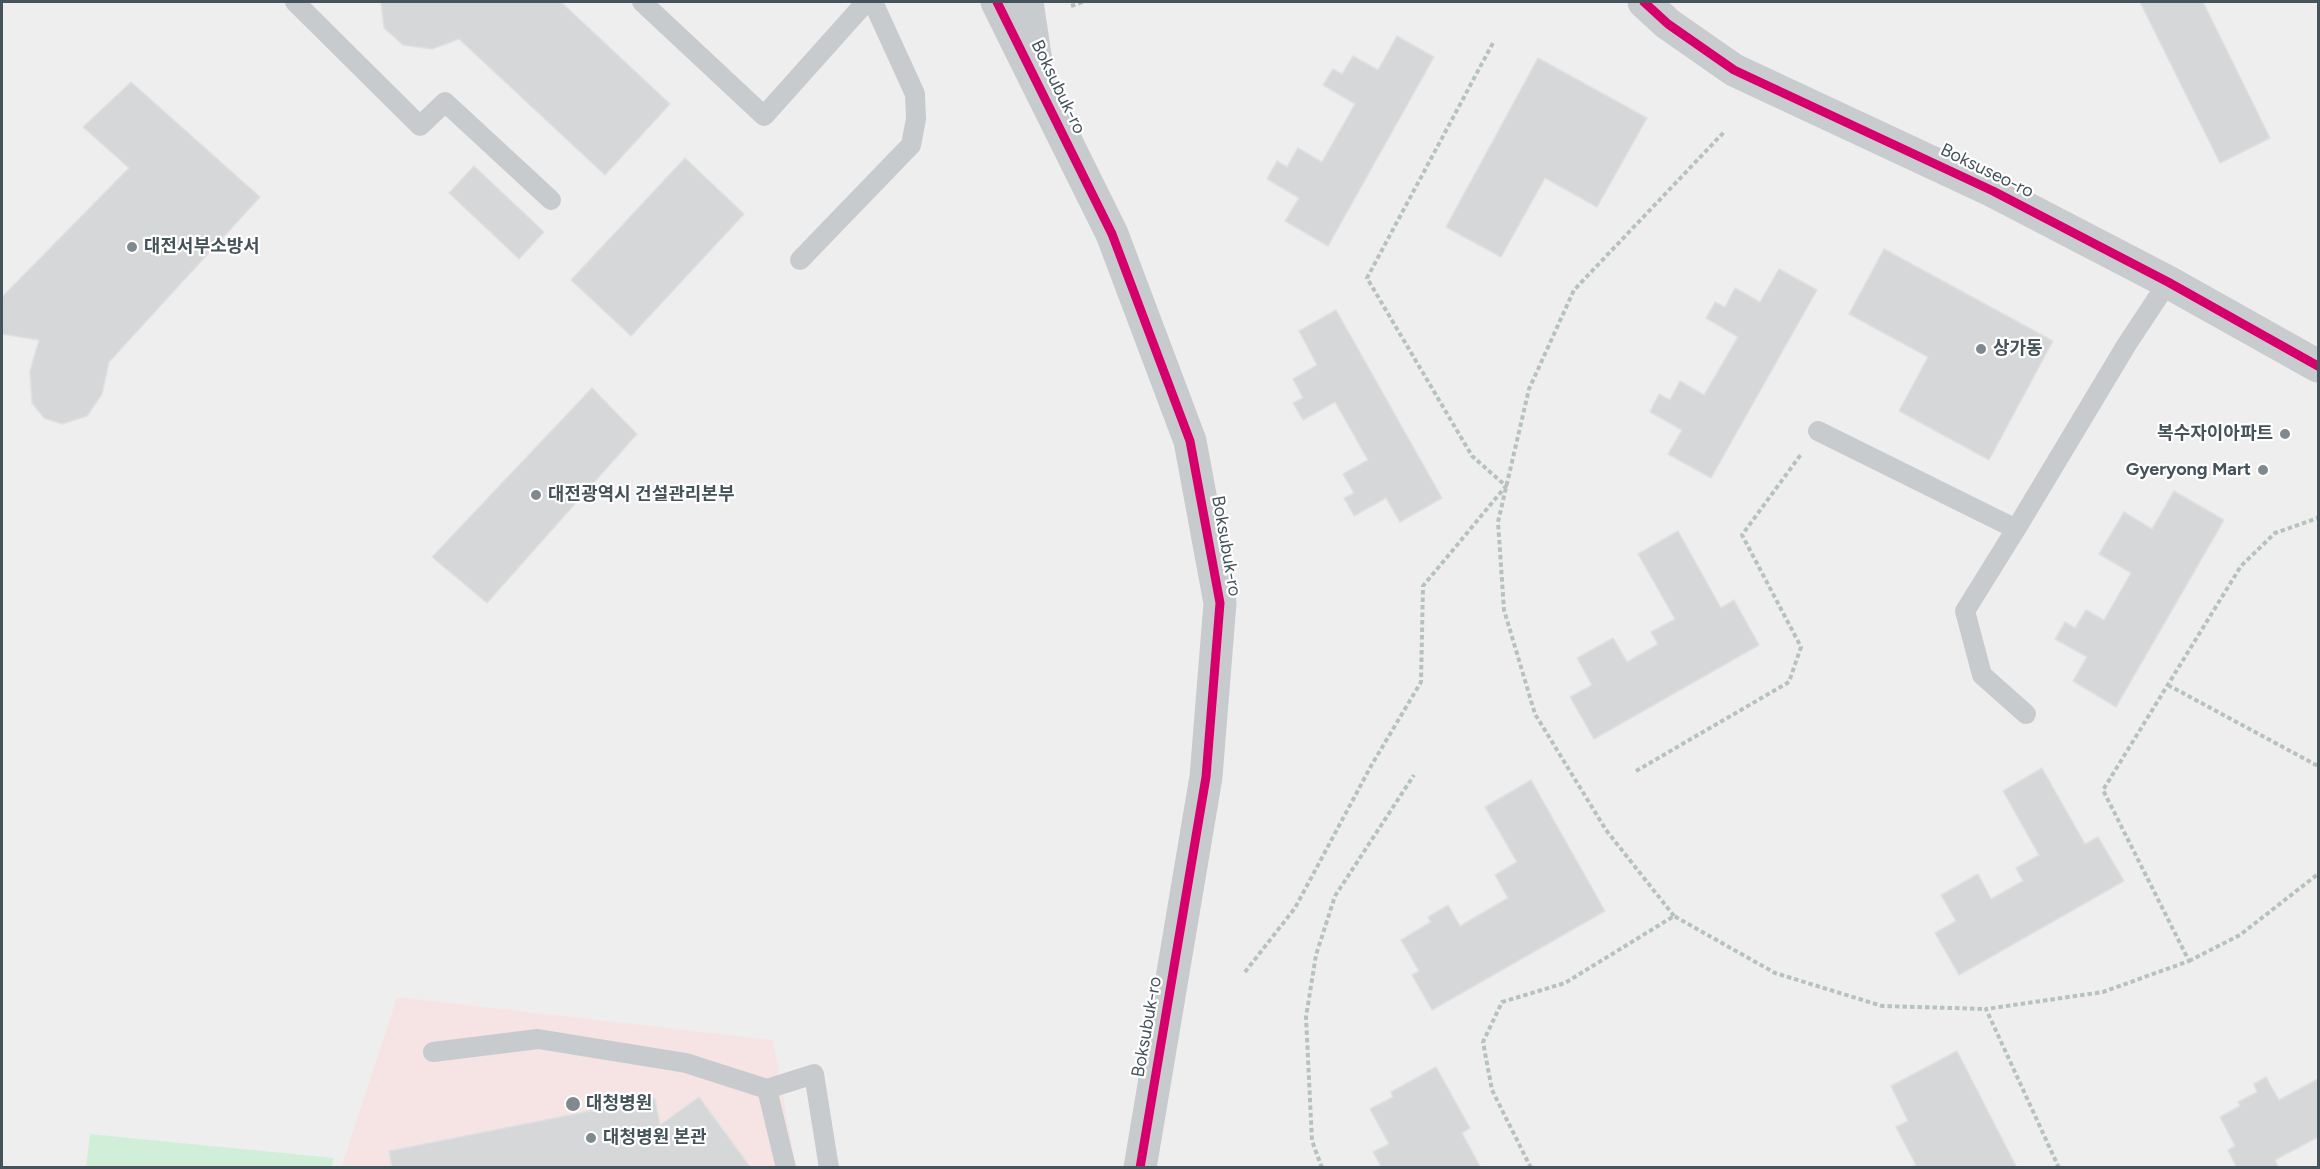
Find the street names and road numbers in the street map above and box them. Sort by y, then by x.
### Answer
street label: Boksubuk-ro [1026,36,1090,138]
street label: Boksuseo-ro [1937,139,2037,203]
street label: Boksubuk-ro [1207,494,1245,598]
street label: Boksubuk-ro [1128,975,1166,1079]

